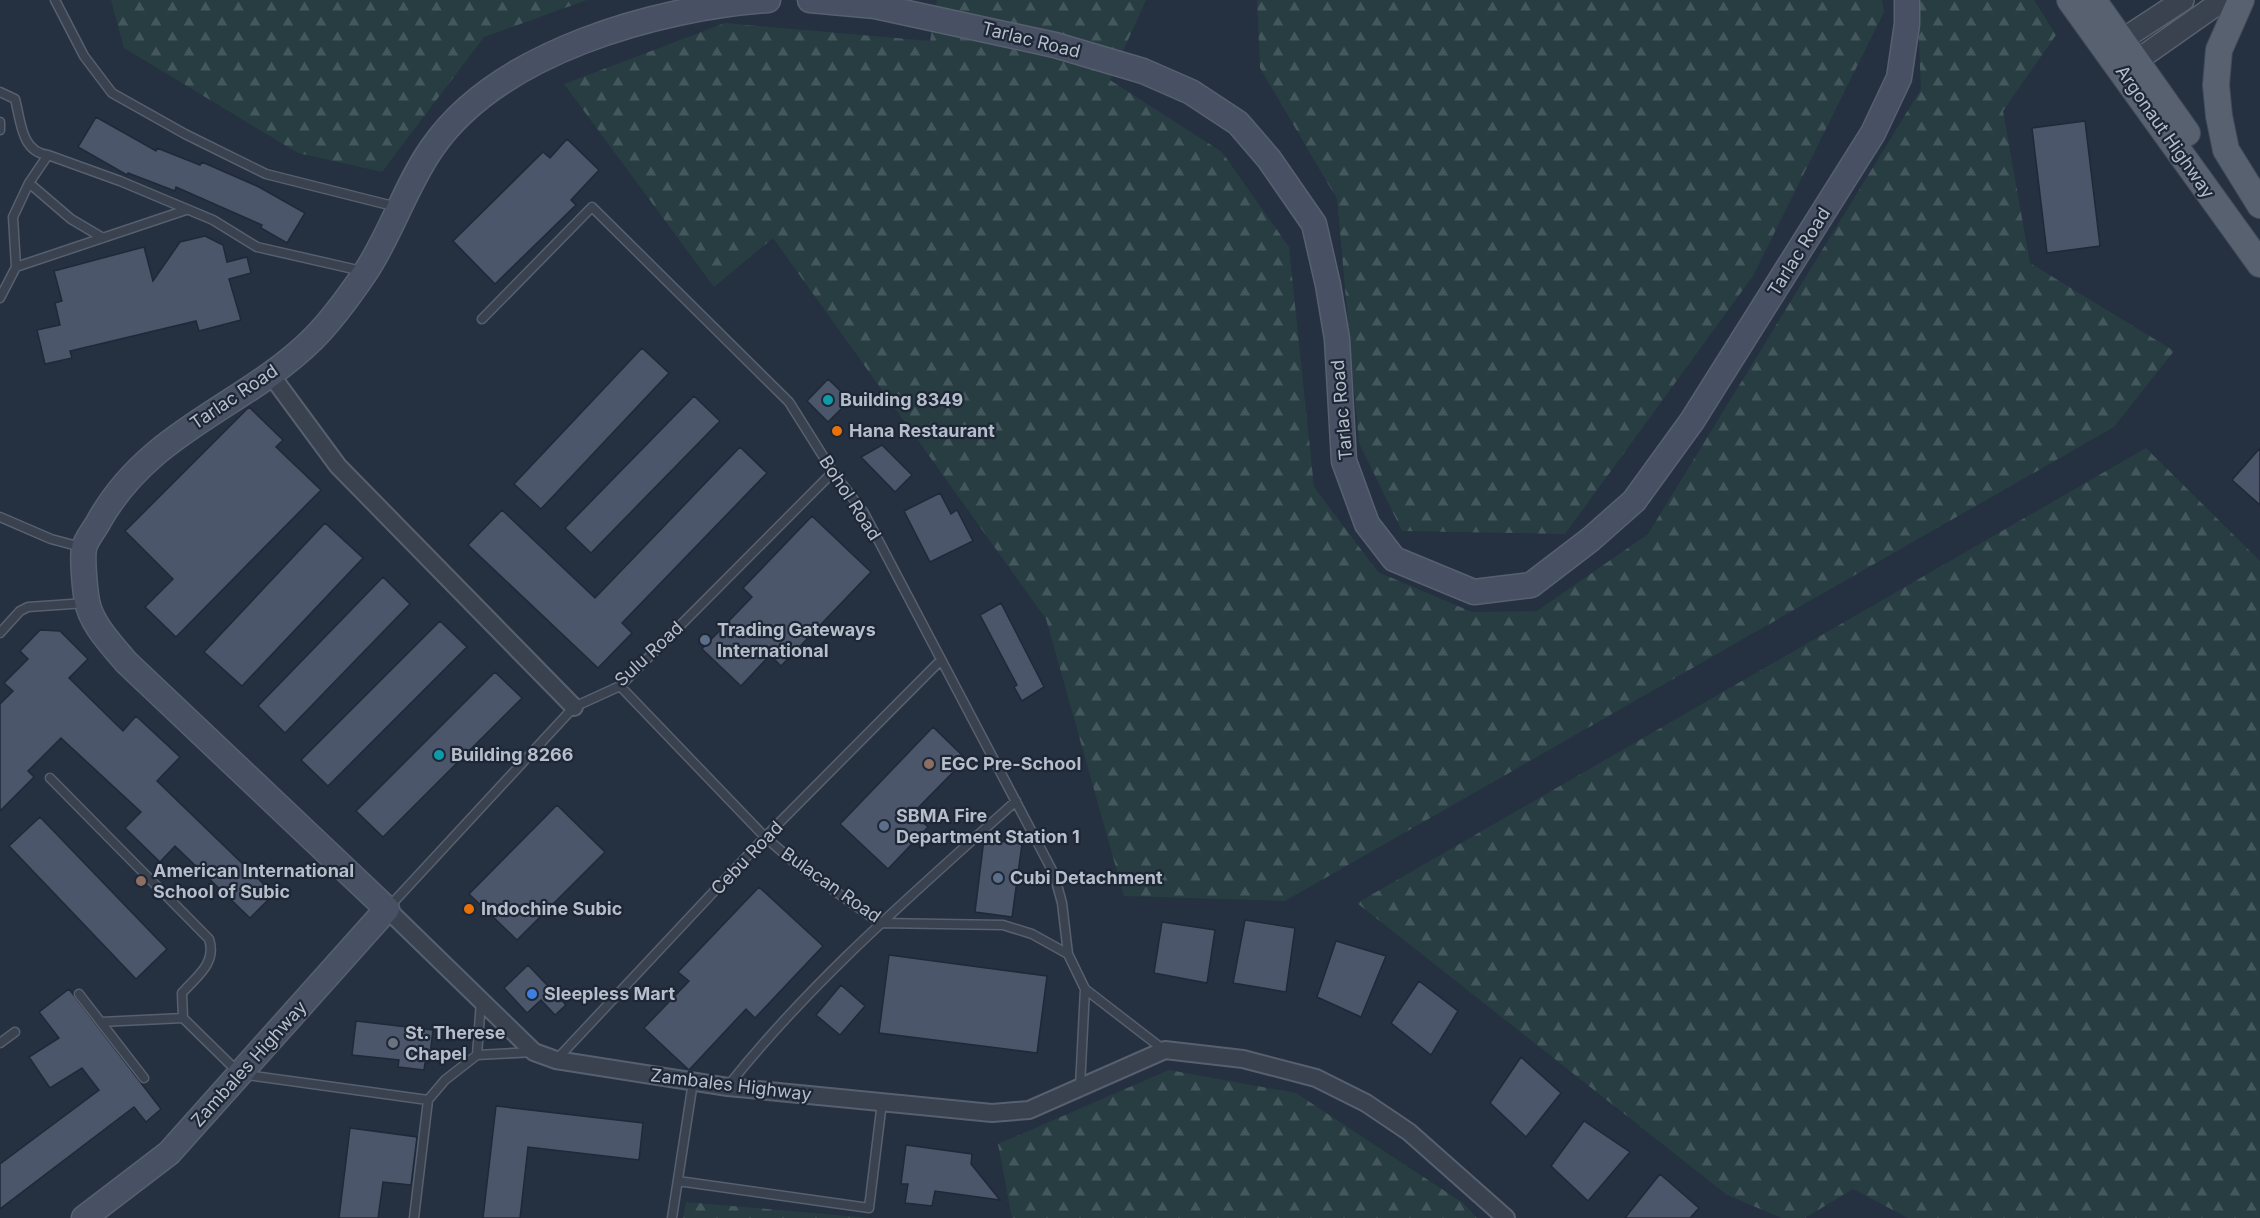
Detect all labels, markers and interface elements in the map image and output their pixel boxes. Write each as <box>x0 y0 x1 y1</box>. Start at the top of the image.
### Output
street label: Tarlac Road <box>980 17 1083 62</box>
street label: Argonaut Highway <box>2112 61 2219 202</box>
street label: Tarlac Road <box>1763 203 1834 300</box>
street label: Tarlac Road <box>1327 359 1356 461</box>
street label: Tarlac Road <box>186 360 281 433</box>
place label: Building 8349 <box>840 389 963 410</box>
marker: Building 8349 <box>821 393 835 407</box>
place label: Hana Restaurant <box>849 420 995 441</box>
marker: Hana Restaurant <box>830 424 844 438</box>
street label: Bohol Road <box>815 451 886 544</box>
street label: Sulu Road <box>610 617 687 691</box>
place label: Trading Gateways International <box>717 619 876 661</box>
marker: Trading Gateways International <box>698 633 712 647</box>
place label: Building 8266 <box>451 744 573 765</box>
marker: Building 8266 <box>432 748 446 762</box>
place label: EGC Pre-School <box>941 753 1081 774</box>
marker: EGC Pre-School <box>922 757 936 771</box>
place label: SBMA Fire Department Station 1 <box>896 805 1080 847</box>
street label: Cebu Road <box>707 817 787 899</box>
marker: SBMA Fire Department Station 1 <box>877 819 891 833</box>
street label: Bulacan Road <box>778 843 885 927</box>
place label: American International School of Subic <box>153 860 354 902</box>
place label: Cubi Detachment <box>1010 867 1163 888</box>
marker: Cubi Detachment <box>991 871 1005 885</box>
marker: American International School of Subic <box>134 874 148 888</box>
place label: Indochine Subic <box>481 898 622 919</box>
marker: Indochine Subic <box>462 902 476 916</box>
place label: Sleepless Mart <box>544 983 675 1004</box>
marker: Sleepless Mart <box>525 987 539 1001</box>
street label: Zambales Highway <box>187 996 311 1131</box>
place label: St. Therese Chapel <box>405 1022 506 1064</box>
marker: St. Therese Chapel <box>386 1036 400 1050</box>
street label: Zambales Highway <box>649 1064 813 1105</box>

